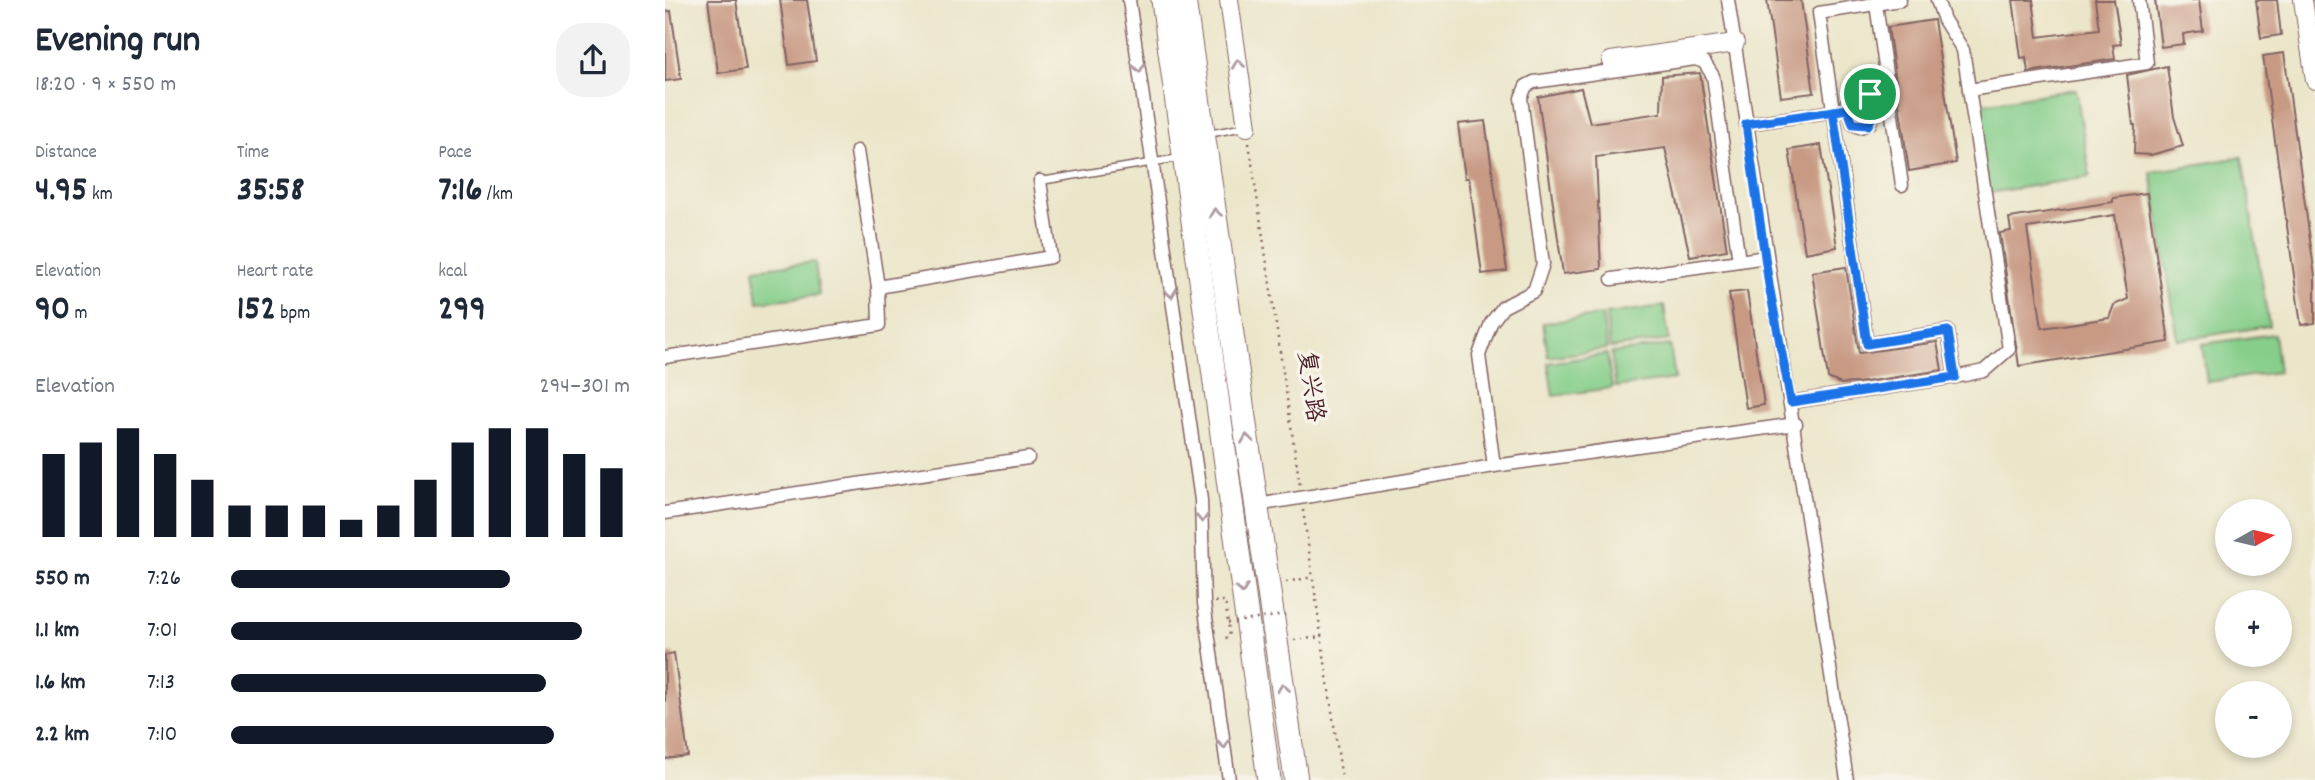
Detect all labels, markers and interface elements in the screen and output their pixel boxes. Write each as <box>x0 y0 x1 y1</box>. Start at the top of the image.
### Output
text: Evening run <box>35 15 200 70</box>
button: share <box>556 23 630 97</box>
one-way arrow <box>1230 58 1245 69</box>
one-way arrow <box>1131 62 1146 73</box>
pin <box>1840 64 1900 124</box>
text: 18:20 · 9 × 550 m <box>35 69 176 102</box>
icon: arrive <box>1851 75 1889 113</box>
text: Distance <box>35 140 97 167</box>
text: Time <box>237 140 269 167</box>
text: Pace <box>438 140 472 167</box>
text: 4.95 <box>35 167 88 217</box>
text: 35:58 <box>237 167 304 217</box>
text: 7:16 <box>438 167 482 217</box>
text: km <box>88 182 113 209</box>
text: /km <box>482 182 513 209</box>
one-way arrow <box>1208 208 1223 219</box>
text: Elevation <box>35 259 101 286</box>
text: Heart rate <box>237 259 313 286</box>
text: kcal <box>438 259 467 286</box>
text: 90 <box>35 286 70 336</box>
text: 152 <box>237 286 276 336</box>
text: 299 <box>438 286 486 336</box>
one-way arrow <box>1164 287 1179 299</box>
text: m <box>70 301 88 328</box>
text: bpm <box>276 301 310 328</box>
street label: 复兴路 <box>1287 348 1331 424</box>
text: Elevation <box>35 371 115 404</box>
text: 294–301 m <box>540 371 630 404</box>
one-way arrow <box>1240 433 1255 445</box>
north arrow <box>2215 499 2293 576</box>
map controls <box>2215 499 2292 758</box>
one-way arrow <box>1194 513 1209 524</box>
text: 550 m <box>35 563 90 596</box>
text: 7:26 <box>147 563 181 596</box>
one-way arrow <box>1234 583 1249 595</box>
button: + <box>2215 590 2292 667</box>
text: 1.1 km <box>35 615 79 648</box>
text: 7:01 <box>147 615 177 648</box>
text: 1.6 km <box>35 667 86 700</box>
text: 7:13 <box>147 667 175 700</box>
button: − <box>2215 681 2292 758</box>
one-way arrow <box>1275 682 1290 694</box>
text: 2.2 km <box>35 719 89 752</box>
text: 7:10 <box>147 719 177 752</box>
one-way arrow <box>1217 738 1232 750</box>

